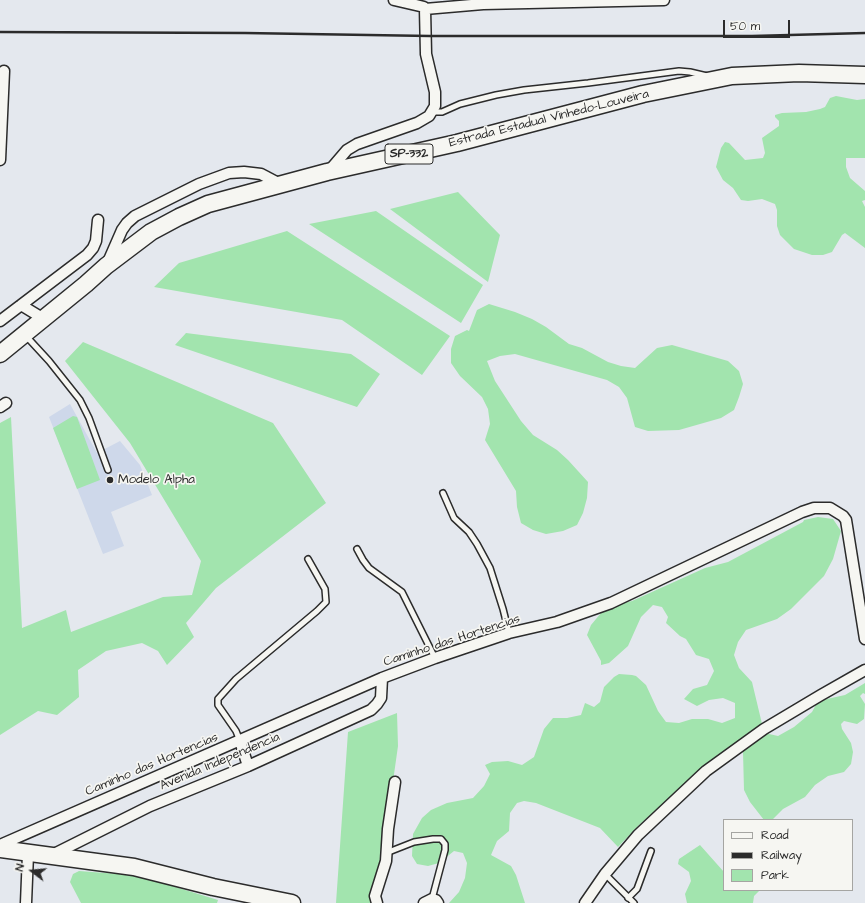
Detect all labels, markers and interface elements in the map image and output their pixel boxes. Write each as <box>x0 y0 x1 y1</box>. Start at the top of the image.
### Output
scale bar <box>725 12 792 38</box>
text: 50 m <box>730 18 760 35</box>
street label: Estrada Estadual Vinhedo-Louveira <box>447 87 651 151</box>
road number: SP-332 <box>385 144 433 164</box>
place label: Modelo Alpha <box>118 472 195 488</box>
marker: Modelo Alpha <box>105 475 115 485</box>
street label: Caminho das Hortencias <box>382 612 522 670</box>
street label: Caminho das Hortencias <box>83 730 221 800</box>
street label: Avenida Independencia <box>158 730 282 794</box>
legend <box>723 819 853 891</box>
text: Road <box>761 827 789 844</box>
text: Railway <box>761 847 802 864</box>
north arrow <box>12 851 52 891</box>
text: N <box>12 862 28 873</box>
text: Park <box>761 867 789 884</box>

